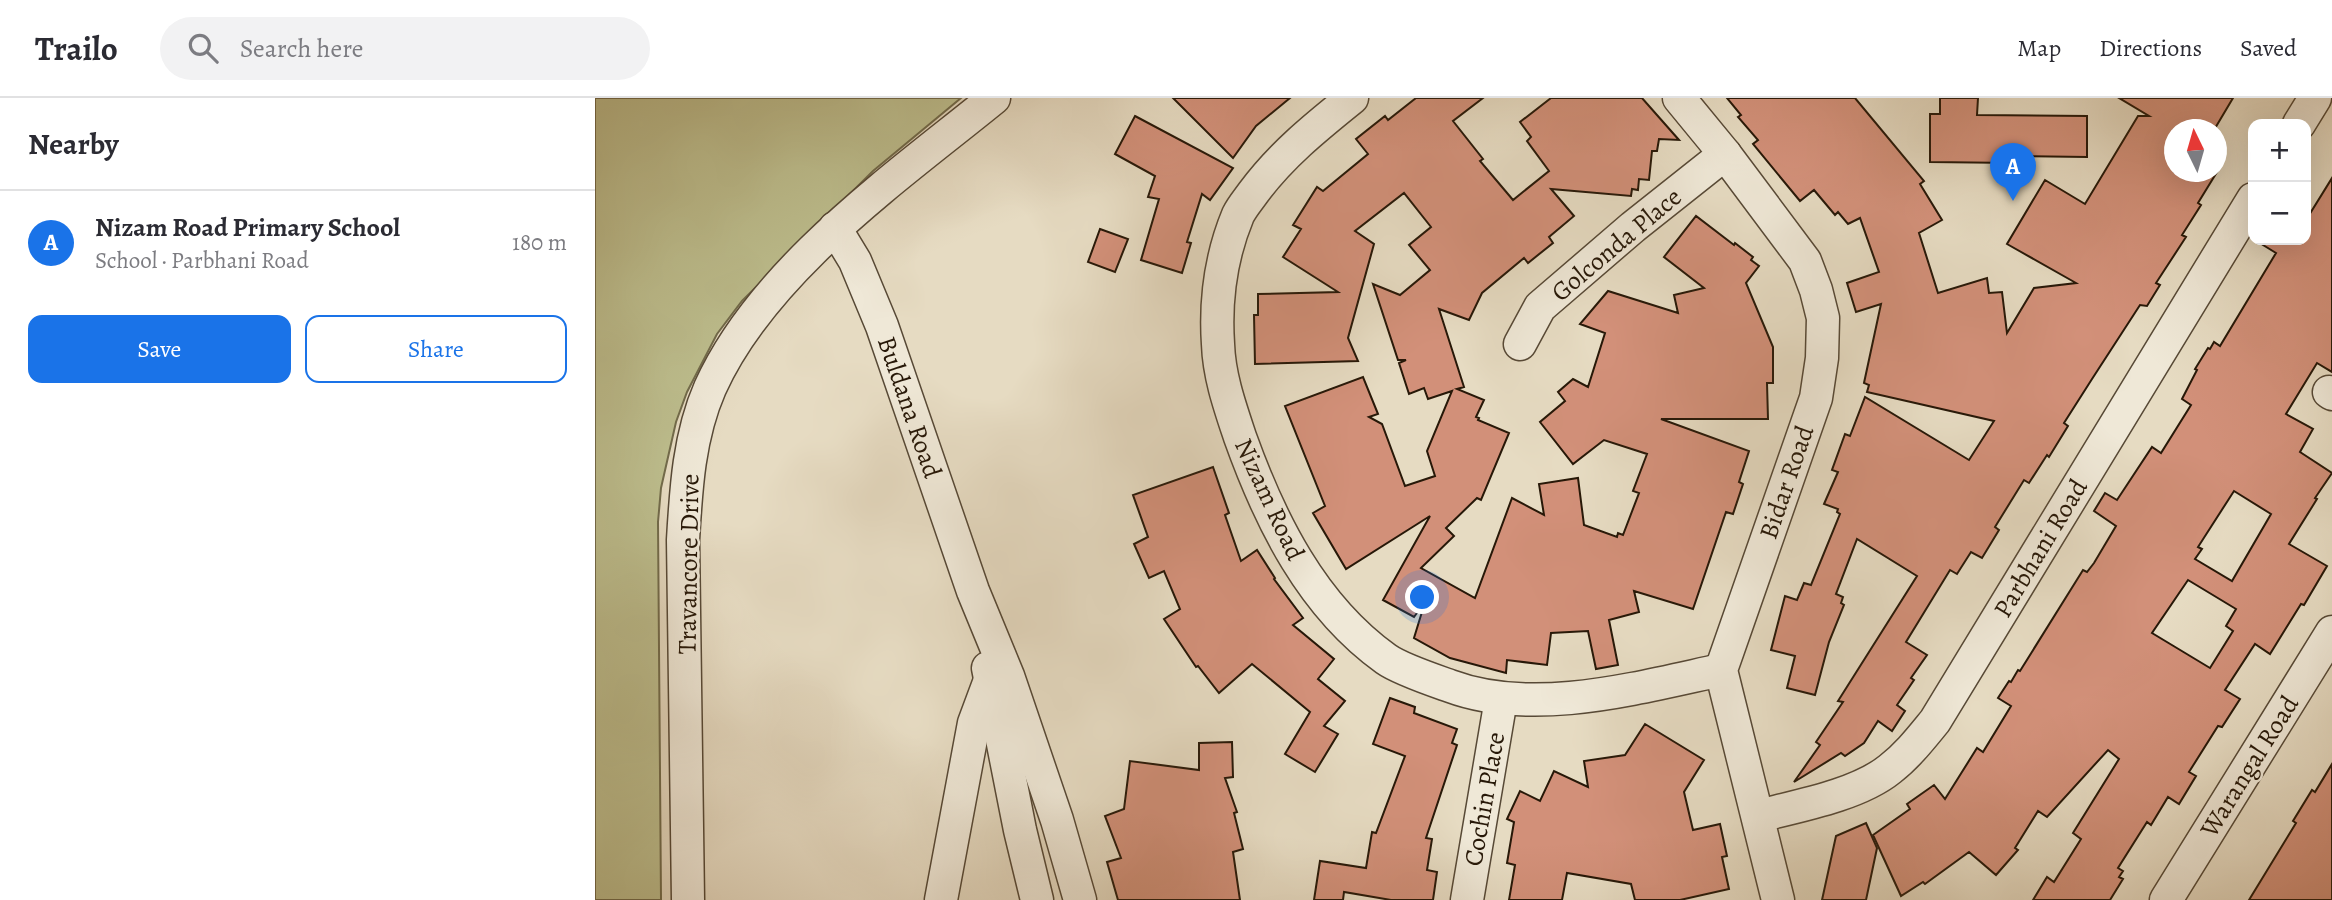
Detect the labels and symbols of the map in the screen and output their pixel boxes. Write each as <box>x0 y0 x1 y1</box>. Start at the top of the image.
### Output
north arrow <box>2164 119 2227 182</box>
pin: A <box>1990 143 2036 201</box>
street label: Golconda Place <box>1544 179 1689 309</box>
street label: Buldana Road <box>869 332 950 483</box>
street label: Bidar Road <box>1751 421 1822 544</box>
street label: Nizam Road <box>1226 433 1313 566</box>
street label: Parbhani Road <box>1985 472 2096 624</box>
street label: Travancore Drive <box>669 473 708 655</box>
your location <box>1405 580 1439 614</box>
street label: Warangal Road <box>2191 689 2307 845</box>
street label: Cochin Place <box>1456 729 1513 869</box>

